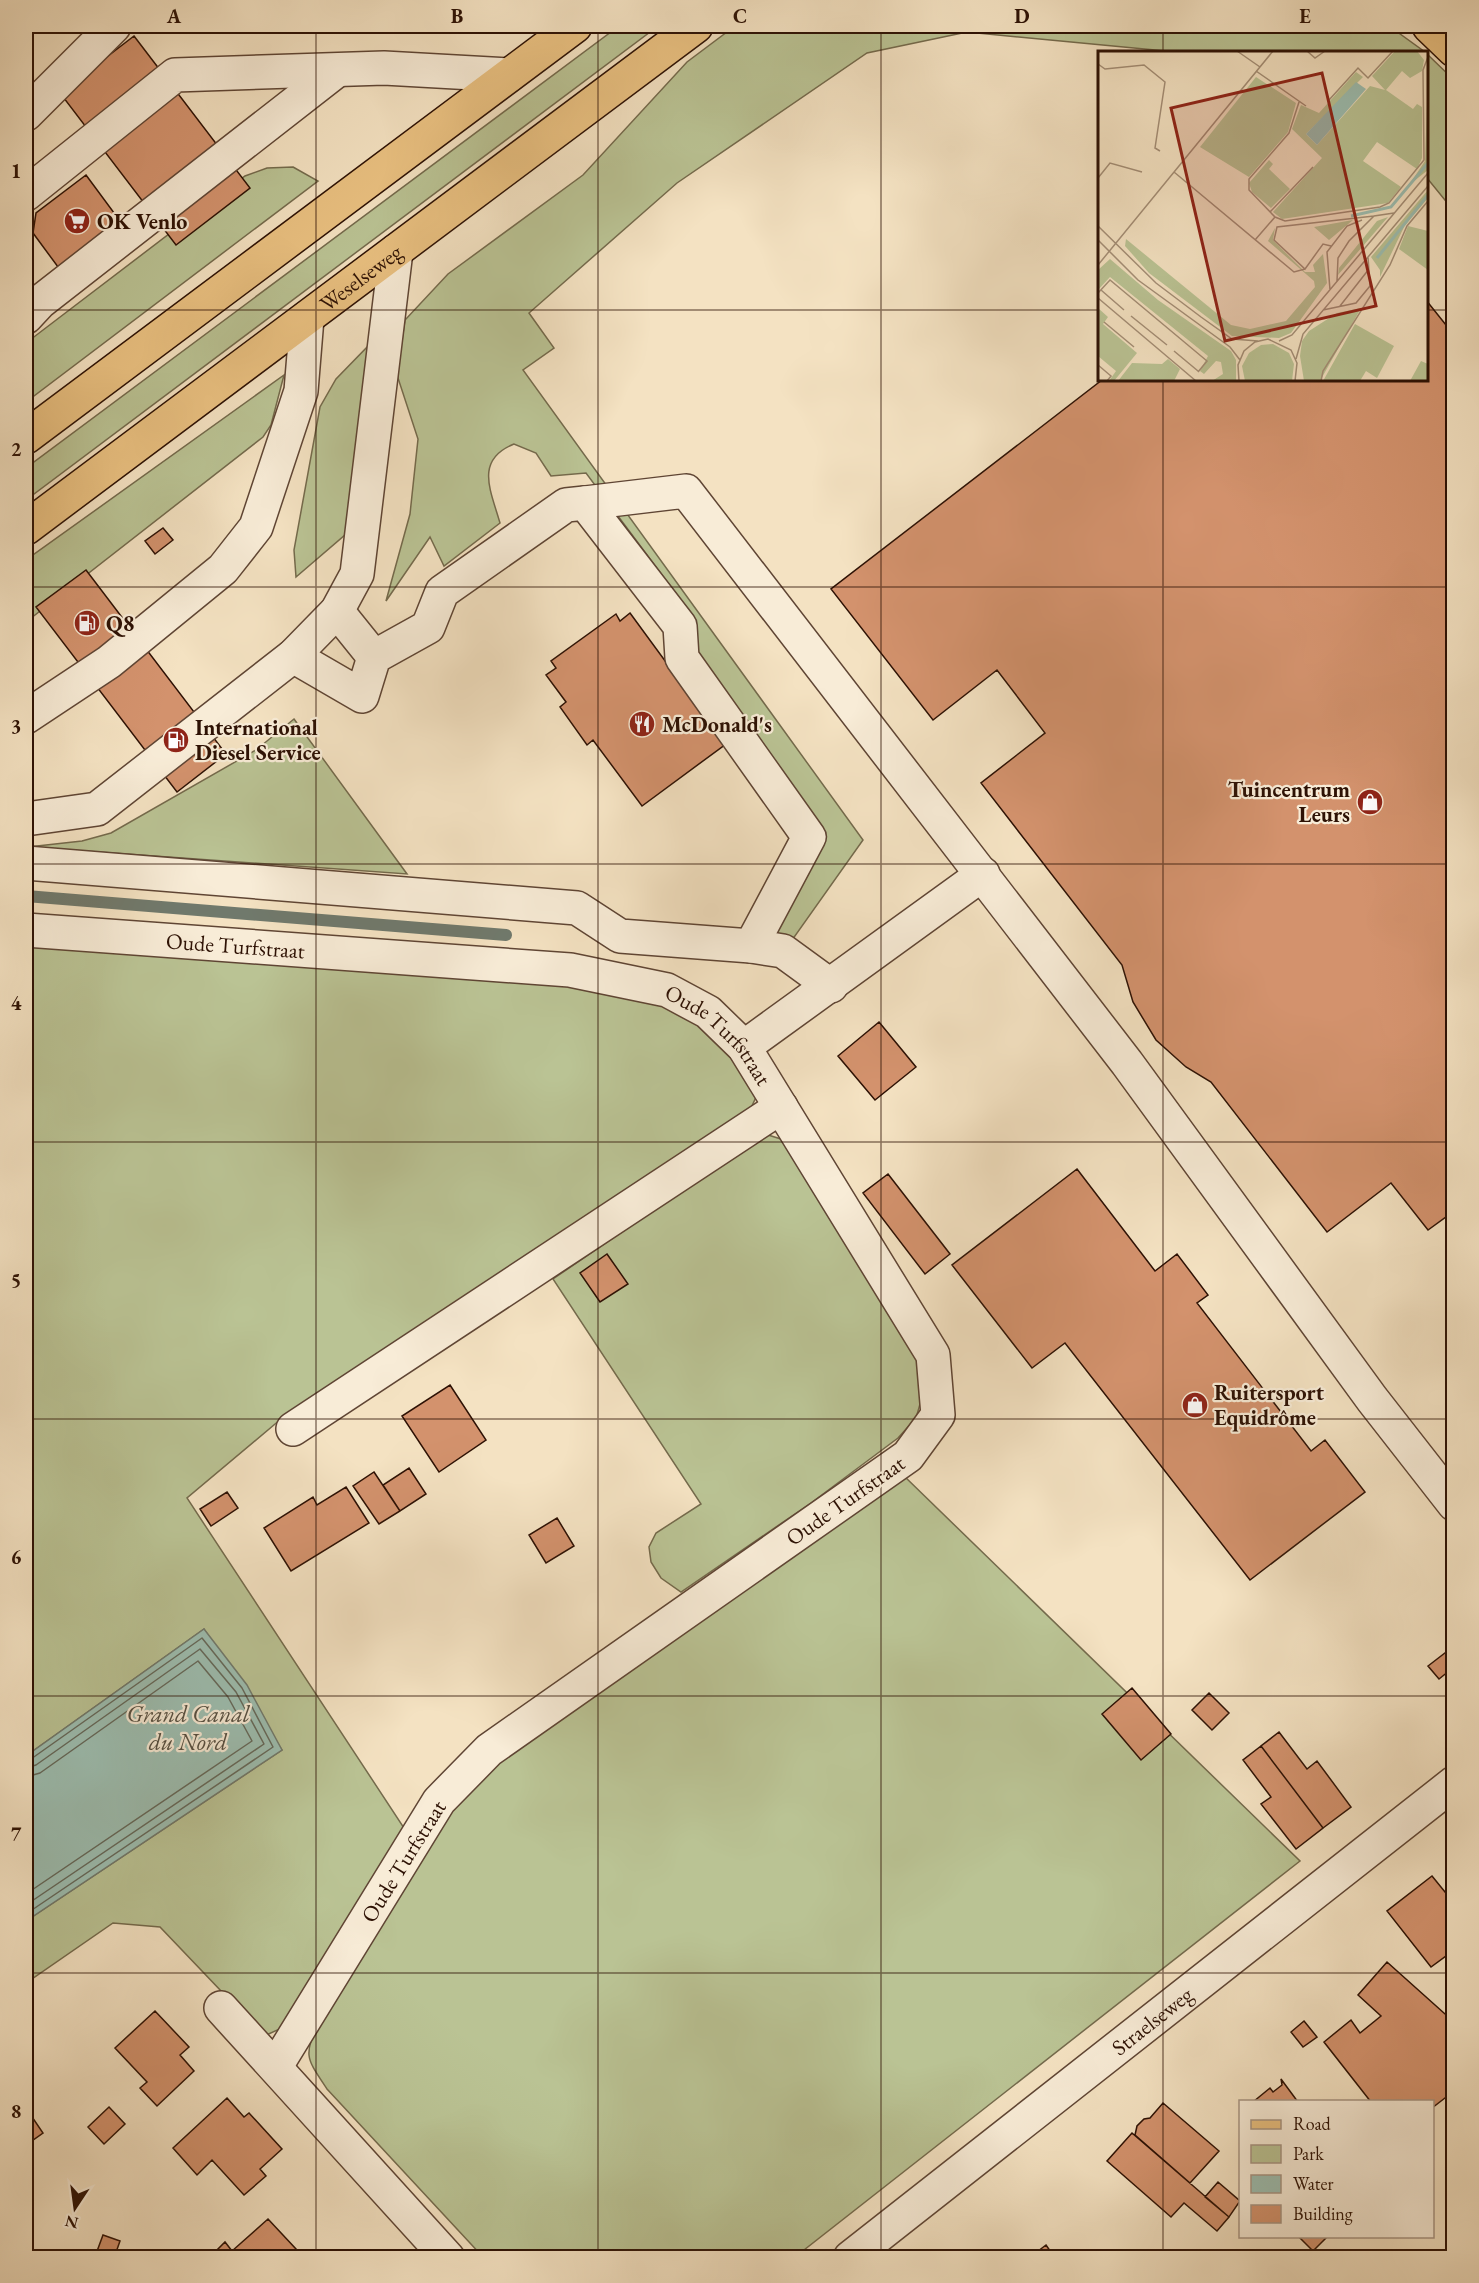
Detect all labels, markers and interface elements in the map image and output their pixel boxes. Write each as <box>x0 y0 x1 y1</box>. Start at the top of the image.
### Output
text: A <box>166 3 182 29</box>
text: B <box>451 3 463 29</box>
text: C <box>733 3 747 29</box>
text: D <box>1014 3 1030 29</box>
text: E <box>1299 3 1311 29</box>
inset map <box>1098 51 1428 381</box>
text: 1 <box>11 158 21 184</box>
supermarket icon: OK Venlo <box>62 206 92 236</box>
place label: OK Venlo <box>97 207 187 236</box>
street label: Weselseweg <box>314 237 408 318</box>
text: 2 <box>11 436 22 462</box>
fuel station icon: Q8 <box>72 608 102 638</box>
place label: Q8 <box>106 609 134 638</box>
restaurant icon: McDonald's <box>627 709 657 739</box>
place label: McDonald's <box>662 710 772 739</box>
text: 3 <box>11 713 21 739</box>
place label: International Diesel Service <box>195 713 321 767</box>
fuel station icon: International Diesel Service <box>161 725 191 755</box>
place label: Tuincentrum Leurs <box>1228 775 1350 829</box>
shop icon: Tuincentrum Leurs <box>1355 787 1385 817</box>
street label: Oude Turfstraat <box>165 926 306 965</box>
street label: Oude Turfstraat <box>660 978 778 1091</box>
text: 4 <box>11 990 22 1016</box>
text: 5 <box>11 1267 21 1293</box>
place label: Ruitersport Equidrôme <box>1214 1378 1325 1432</box>
shop icon: Ruitersport Equidrôme <box>1180 1390 1210 1420</box>
street label: Oude Turfstraat <box>780 1449 911 1552</box>
text: 6 <box>11 1544 22 1570</box>
water label: Grand Canal du Nord <box>126 1698 251 1757</box>
street label: Oude Turfstraat <box>354 1795 453 1928</box>
text: 7 <box>11 1821 22 1847</box>
street label: Straelseweg <box>1106 1980 1199 2062</box>
text: 8 <box>11 2098 21 2124</box>
legend <box>1239 2100 1434 2238</box>
text: Road <box>1293 2112 1332 2135</box>
text: Park <box>1293 2142 1324 2165</box>
text: Water <box>1293 2172 1334 2195</box>
north arrow <box>45 2178 105 2238</box>
text: Building <box>1293 2202 1353 2225</box>
text: N <box>63 2210 80 2234</box>

